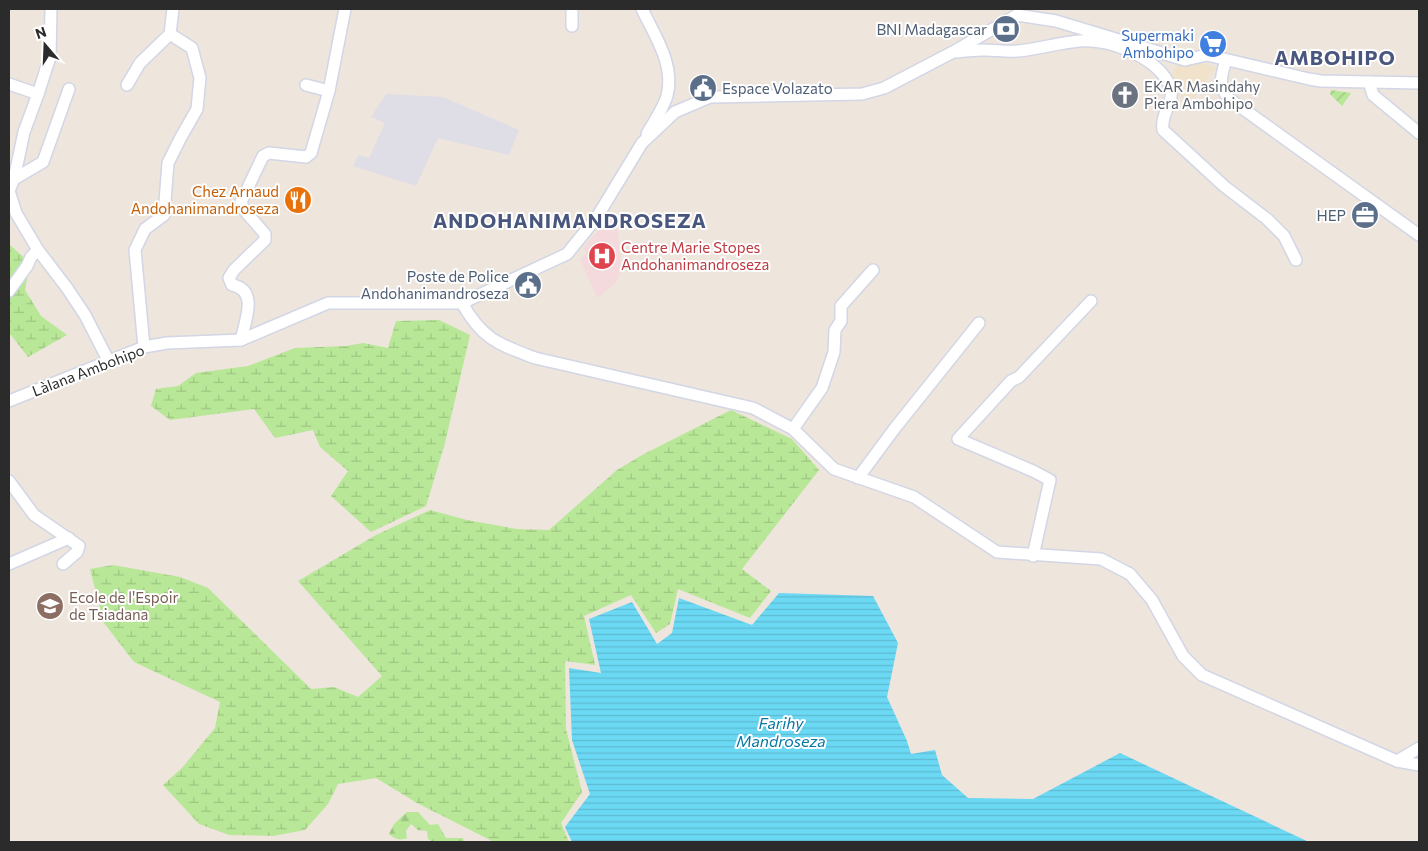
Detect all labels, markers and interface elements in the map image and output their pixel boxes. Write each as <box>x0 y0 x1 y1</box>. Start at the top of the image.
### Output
bank icon: BNI Madagascar <box>991 14 1021 44</box>
north arrow <box>20 20 70 70</box>
place label: BNI Madagascar <box>876 20 987 38</box>
text: N <box>33 22 48 42</box>
place label: Supermaki Ambohipo <box>1121 26 1194 61</box>
supermarket icon: Supermaki Ambohipo <box>1198 29 1228 59</box>
district label: AMBOHIPO <box>1274 45 1396 69</box>
public building icon: Espace Volazato <box>688 73 718 103</box>
place label: EKAR Masindahy Piera Ambohipo <box>1144 77 1261 112</box>
place label: Espace Volazato <box>722 79 833 97</box>
church icon: EKAR Masindahy Piera Ambohipo <box>1110 80 1140 110</box>
place label: Chez Arnaud Andohanimandroseza <box>131 182 279 217</box>
restaurant icon: Chez Arnaud Andohanimandroseza <box>283 185 313 215</box>
office icon: HEP <box>1350 200 1380 230</box>
place label: HEP <box>1316 206 1346 224</box>
district label: ANDOHANIMANDROSEZA <box>433 208 707 232</box>
place label: Centre Marie Stopes Andohanimandroseza <box>621 238 769 273</box>
hospital icon: Centre Marie Stopes Andohanimandroseza <box>587 241 617 271</box>
place label: Poste de Police Andohanimandroseza <box>361 267 509 302</box>
public building icon: Poste de Police Andohanimandroseza <box>513 270 543 300</box>
street label: Làlana Ambohipo <box>29 340 147 400</box>
place label: Ecole de l'Espoir de Tsiadana <box>69 588 179 623</box>
school or university icon: Ecole de l'Espoir de Tsiadana <box>35 591 65 621</box>
water label: Farihy Mandroseza <box>736 713 826 750</box>

